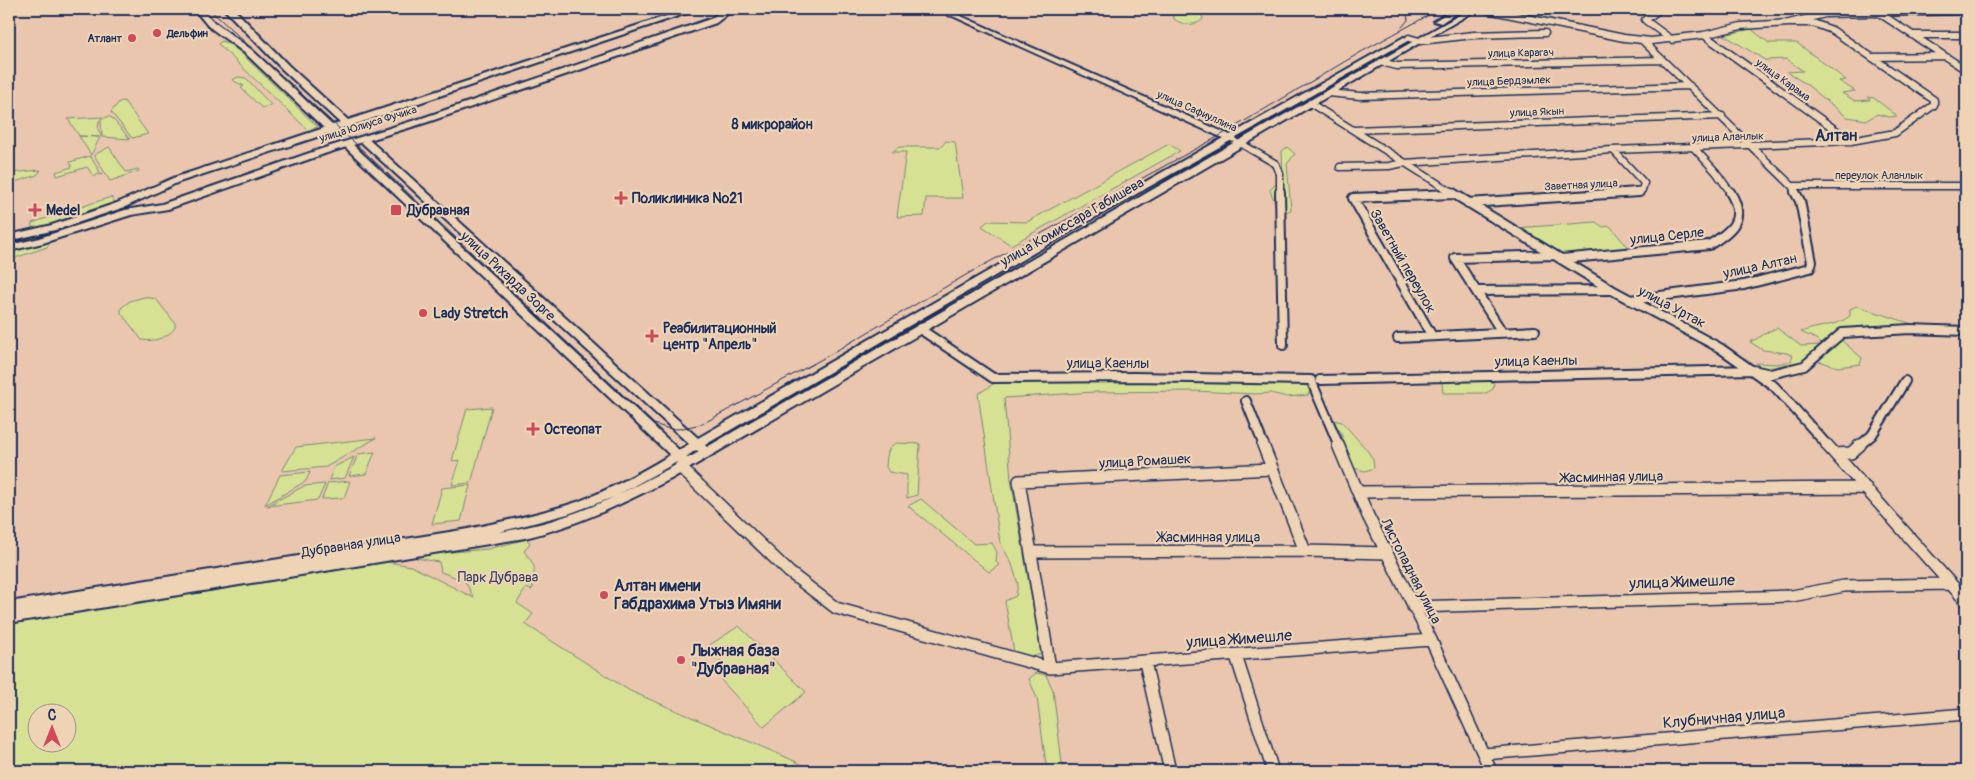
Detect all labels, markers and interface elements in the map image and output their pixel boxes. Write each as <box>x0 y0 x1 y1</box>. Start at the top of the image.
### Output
marker: Дельфин <box>151 27 163 39</box>
place label: Дельфин <box>166 27 209 40</box>
place label: Атлант <box>87 32 122 45</box>
marker: Атлант <box>126 32 138 44</box>
street label: улица Карагач <box>1487 46 1554 60</box>
street label: улица Карама <box>1753 55 1813 104</box>
street label: улица Бердэмлек <box>1466 73 1551 89</box>
street label: улица Сафиуллина <box>1154 87 1239 134</box>
street label: улица Юлиуса Фучика <box>317 103 418 145</box>
street label: улица Якын <box>1509 105 1564 119</box>
district label: 8 микрорайон <box>731 116 813 133</box>
district label: Алтан <box>1815 126 1857 146</box>
street label: улица Аланлык <box>1691 129 1764 145</box>
street label: переулок Аланлык <box>1835 169 1923 182</box>
street label: улица Комиссара Габишева <box>996 174 1147 271</box>
street label: Заветная улица <box>1544 177 1618 193</box>
place label: Поликлиника №21 <box>632 190 743 207</box>
marker: Поликлиника №21 <box>614 191 628 205</box>
place label: Medel <box>46 202 80 219</box>
place label: Дубравная <box>406 202 470 219</box>
marker: Medel <box>28 203 42 217</box>
marker: Дубравная <box>389 203 403 217</box>
street label: Заветный переулок <box>1366 206 1440 316</box>
street label: улица Серле <box>1628 224 1705 248</box>
street label: улица Рихарда Зорге <box>456 227 559 324</box>
street label: улица Алтан <box>1721 250 1798 282</box>
street label: улица Уртак <box>1635 282 1709 332</box>
place label: Lady Stretch <box>433 305 508 322</box>
marker: Lady Stretch <box>417 307 429 319</box>
place label: Реабилитационный центр "Апрель" <box>663 320 777 353</box>
marker: Реабилитационный центр "Апрель" <box>645 329 659 343</box>
street label: улица Каенлы <box>1493 352 1578 370</box>
street label: улица Каенлы <box>1066 355 1149 372</box>
place label: Остеопат <box>544 421 603 438</box>
marker: Остеопат <box>526 422 540 436</box>
street label: улица Ромашек <box>1098 450 1191 472</box>
street label: Жасминная улица <box>1559 468 1663 486</box>
street label: Листопадная улица <box>1377 515 1445 627</box>
street label: Дубравная улица <box>299 529 402 561</box>
street label: Жасминная улица <box>1156 529 1260 546</box>
park label: Парк Дубрава <box>458 569 538 586</box>
street label: улица Жимешле <box>1628 570 1735 594</box>
place label: Алтан имени Габдрахима Утыз Имяни <box>614 576 782 614</box>
marker: Алтан имени Габдрахима Утыз Имяни <box>598 589 610 601</box>
street label: улица Жимешле <box>1184 625 1293 653</box>
place label: Лыжная база "Дубравная" <box>690 641 780 679</box>
marker: Лыжная база "Дубравная" <box>675 654 687 666</box>
north arrow <box>28 702 78 752</box>
street label: Клубничная улица <box>1662 703 1786 733</box>
text: С <box>48 707 57 724</box>

